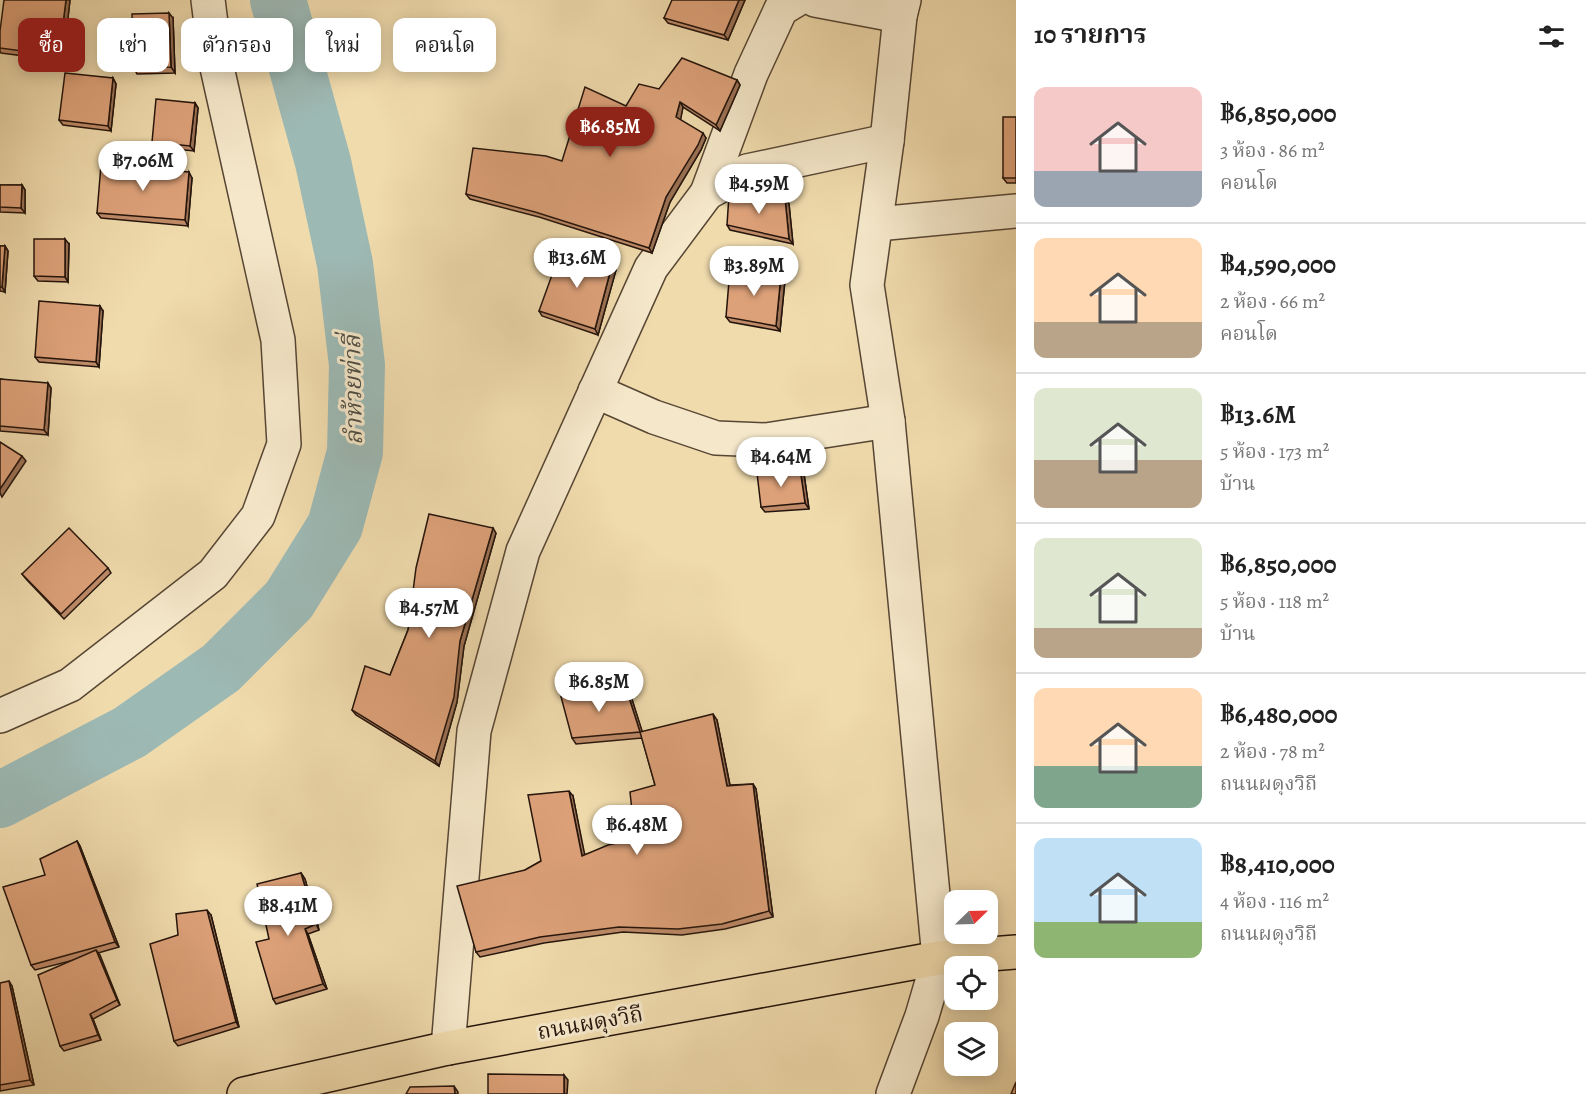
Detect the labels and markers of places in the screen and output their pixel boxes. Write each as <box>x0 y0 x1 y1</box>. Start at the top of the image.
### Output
pin: ฿6.85M <box>561 107 659 158</box>
pin: ฿7.06M <box>94 141 192 192</box>
pin: ฿4.59M <box>710 164 808 215</box>
pin: ฿13.6M <box>528 238 626 289</box>
pin: ฿3.89M <box>705 246 803 297</box>
pin: ฿4.64M <box>732 437 830 488</box>
pin: ฿4.57M <box>380 588 478 639</box>
pin: ฿6.85M <box>550 662 648 713</box>
pin: ฿6.48M <box>588 805 686 856</box>
pin: ฿8.41M <box>239 886 337 937</box>

